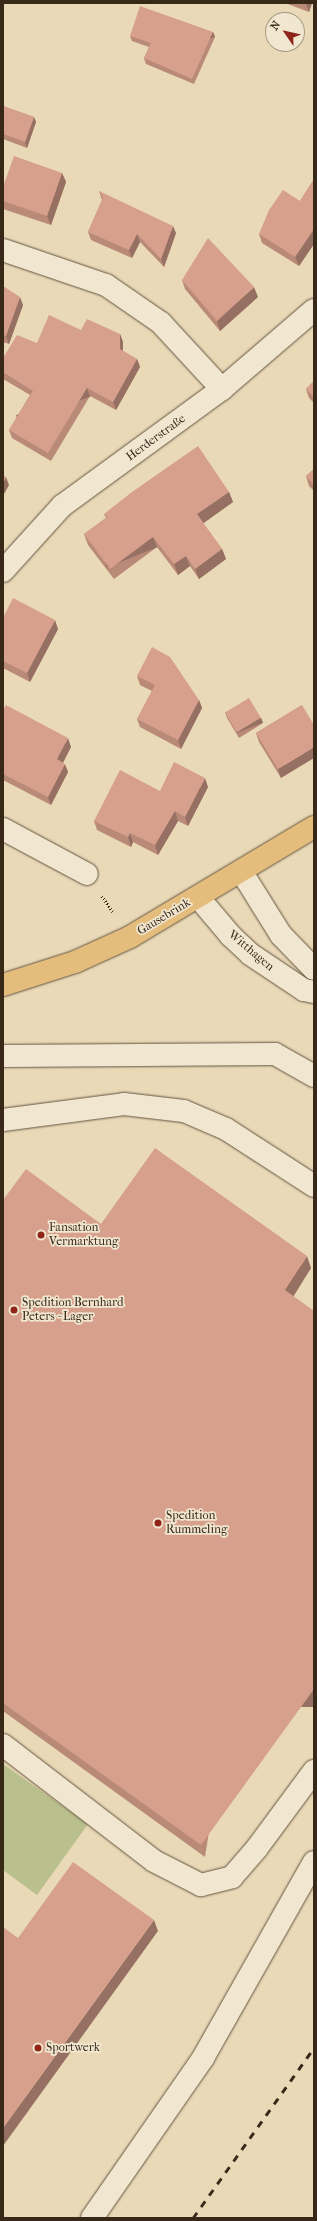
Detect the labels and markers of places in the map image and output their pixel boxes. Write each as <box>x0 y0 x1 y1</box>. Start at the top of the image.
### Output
place label: Fansation Vermarktung <box>49 1221 118 1249</box>
marker: Fansation Vermarktung <box>36 1230 46 1240</box>
place label: Spedition Bernhard Peters - Lager <box>22 1296 124 1324</box>
marker: Spedition Bernhard Peters - Lager <box>9 1305 19 1315</box>
place label: Spedition Rummeling <box>166 1509 227 1537</box>
marker: Spedition Rummeling <box>153 1518 163 1528</box>
place label: Sportwerk <box>46 2041 100 2055</box>
marker: Sportwerk <box>33 2043 43 2053</box>

